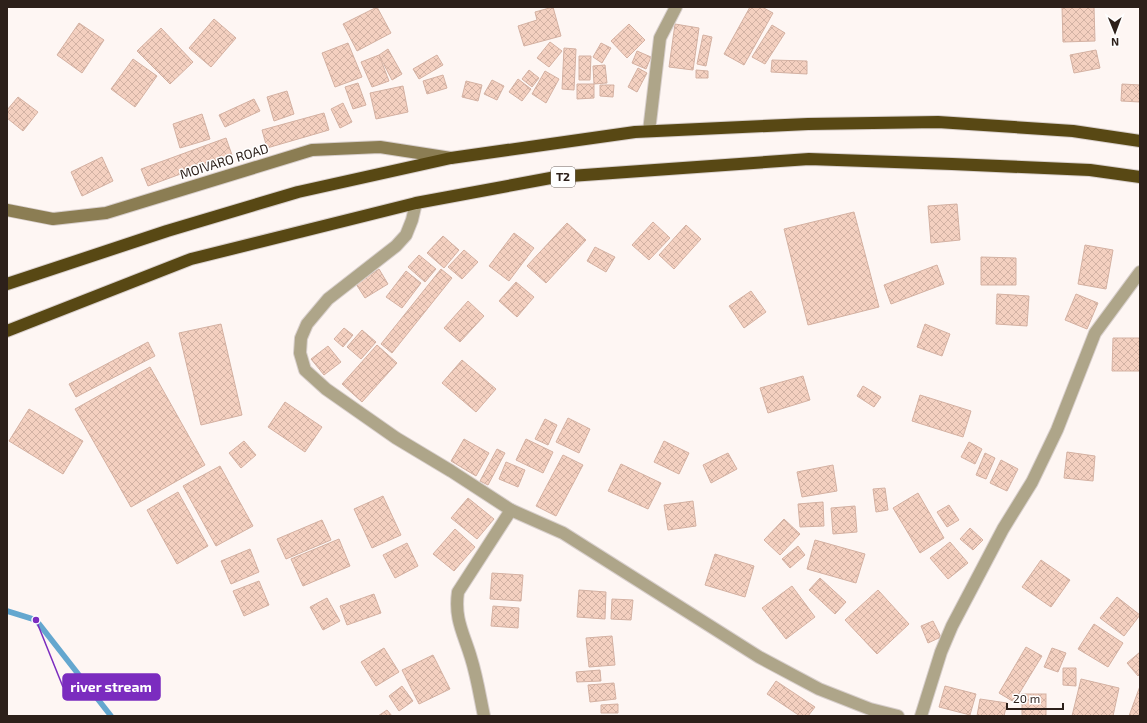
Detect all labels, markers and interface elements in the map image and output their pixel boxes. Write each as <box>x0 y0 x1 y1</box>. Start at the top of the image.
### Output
north arrow <box>1095 12 1135 52</box>
text: N <box>1111 36 1119 49</box>
street label: MOIVARO ROAD <box>178 140 270 182</box>
road number: T2 <box>551 167 575 187</box>
callout: river stream <box>63 674 160 700</box>
text: river stream <box>70 678 152 695</box>
scale bar <box>1007 685 1063 711</box>
text: 20 m <box>1013 691 1040 705</box>

